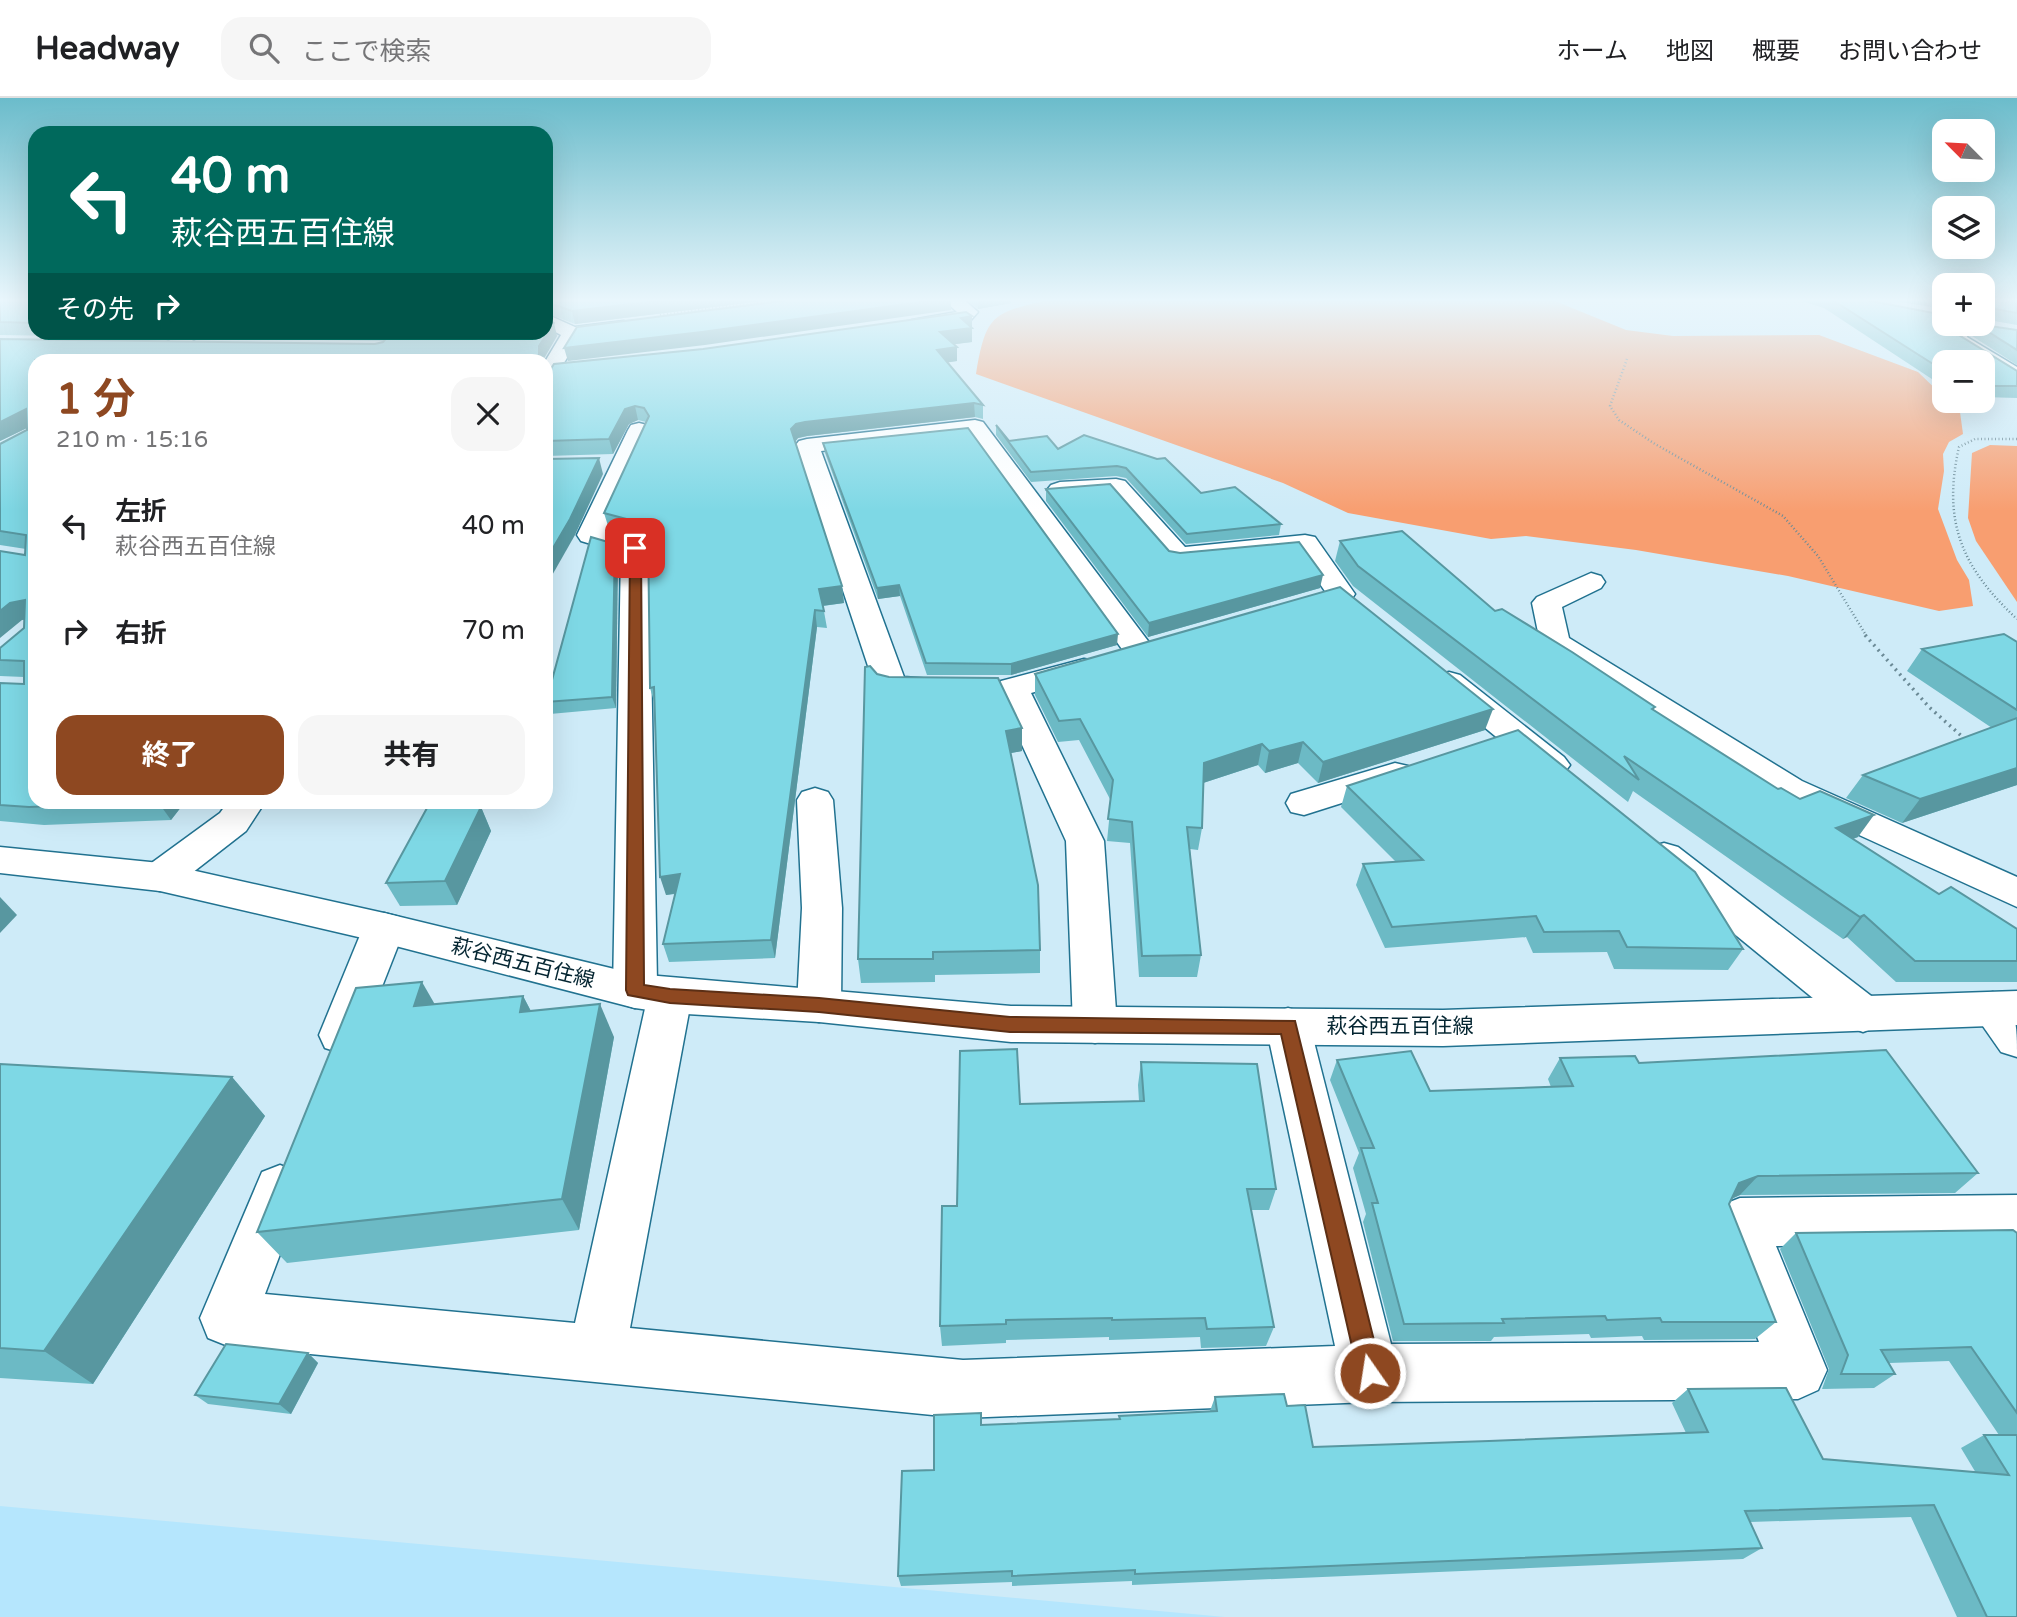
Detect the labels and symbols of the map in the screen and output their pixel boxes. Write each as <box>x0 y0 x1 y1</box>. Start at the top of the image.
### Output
north arrow <box>1932 119 1995 182</box>
pin <box>605 518 665 578</box>
street label: 萩谷西五百住線 <box>449 934 597 993</box>
street label: 萩谷西五百住線 <box>1327 1014 1474 1039</box>
position arrow <box>1333 1336 1407 1410</box>

